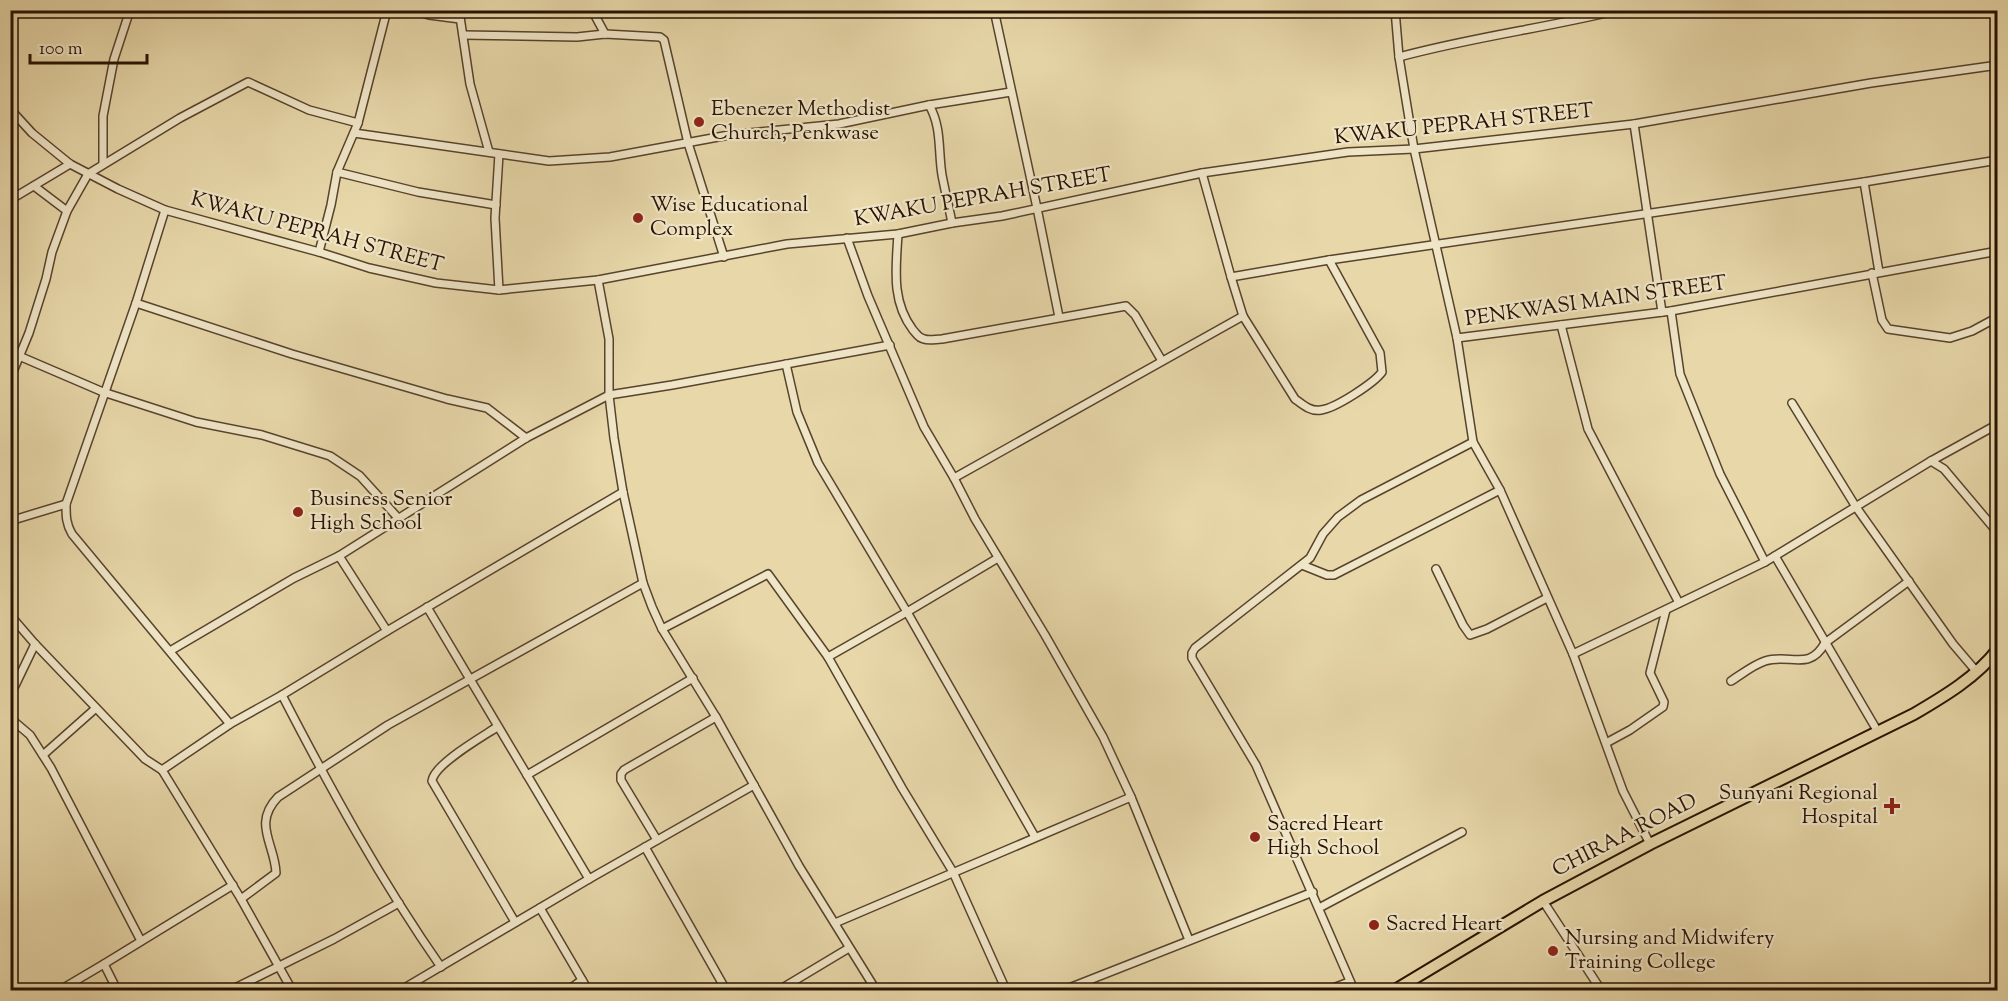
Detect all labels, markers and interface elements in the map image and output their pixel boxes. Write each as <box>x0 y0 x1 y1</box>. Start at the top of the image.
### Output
scale bar <box>30 27 147 65</box>
text: 100 m <box>39 37 83 63</box>
place label: Ebenezer Methodist Church, Penkwase <box>711 95 890 149</box>
street label: KWAKU PEPRAH STREET <box>1333 96 1595 154</box>
marker: Ebenezer Methodist Church, Penkwase <box>692 115 706 129</box>
street label: KWAKU PEPRAH STREET <box>852 161 1114 235</box>
street label: KWAKU PEPRAH STREET <box>187 185 447 281</box>
place label: Wise Educational Complex <box>650 191 809 245</box>
marker: Wise Educational Complex <box>631 211 645 225</box>
street label: PENKWASI MAIN STREET <box>1463 269 1729 335</box>
place label: Business Senior High School <box>310 485 453 539</box>
marker: Business Senior High School <box>291 505 305 519</box>
place label: Sunyani Regional Hospital <box>1719 779 1878 833</box>
street label: CHIRAA ROAD <box>1547 787 1703 885</box>
marker: Sunyani Regional Hospital <box>1883 797 1901 815</box>
place label: Sacred Heart High School <box>1267 810 1383 864</box>
marker: Sacred Heart High School <box>1248 830 1262 844</box>
place label: Sacred Heart <box>1386 910 1502 940</box>
marker: Sacred Heart <box>1367 918 1381 932</box>
place label: Nursing and Midwifery Training College <box>1565 924 1775 978</box>
marker: Nursing and Midwifery Training College <box>1546 944 1560 958</box>

